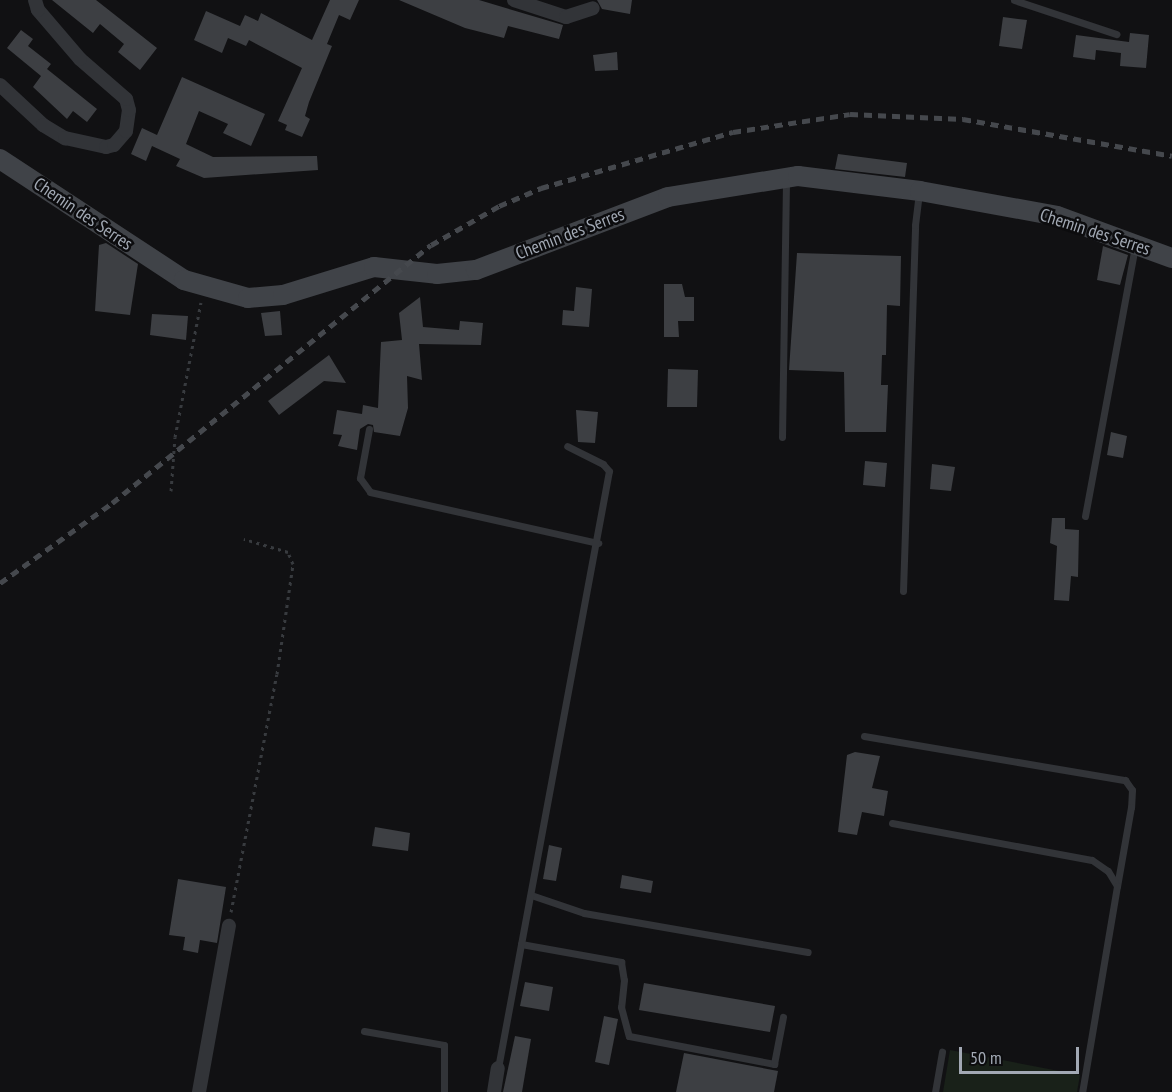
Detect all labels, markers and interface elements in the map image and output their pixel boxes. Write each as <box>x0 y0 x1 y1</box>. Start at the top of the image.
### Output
street label: Chemin des Serres <box>29 173 137 255</box>
street label: Chemin des Serres <box>513 203 627 265</box>
street label: Chemin des Serres <box>1037 204 1153 260</box>
scale bar <box>962 1035 1082 1073</box>
text: 50 m <box>970 1046 1002 1069</box>

